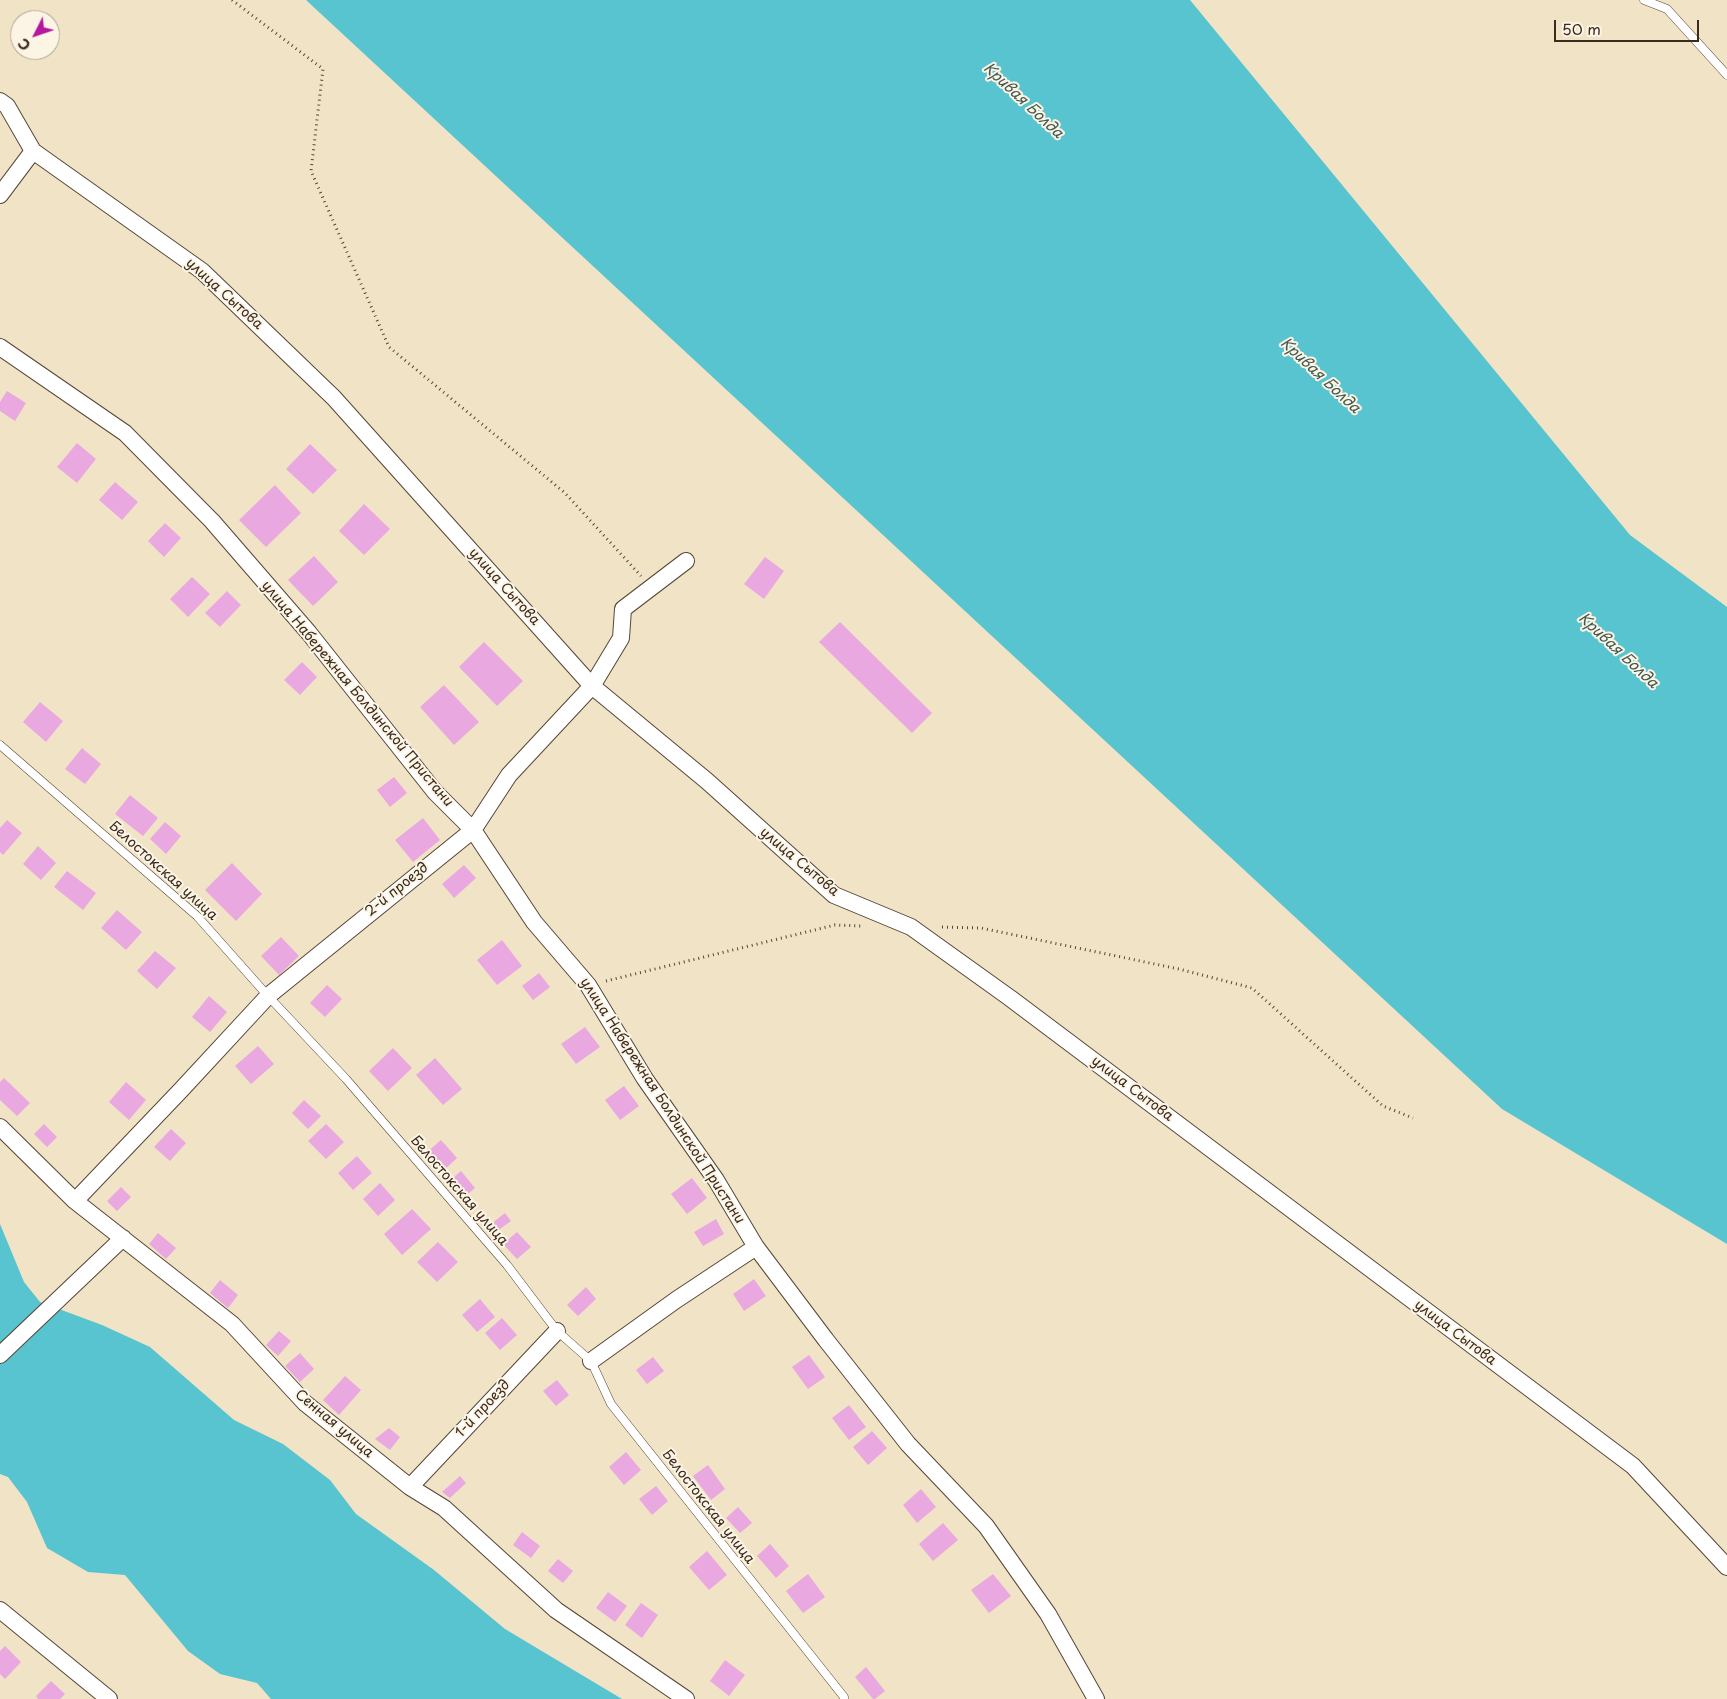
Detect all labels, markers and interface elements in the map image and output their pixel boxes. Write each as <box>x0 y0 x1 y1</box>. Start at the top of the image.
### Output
north arrow <box>10 10 60 60</box>
scale bar <box>1557 10 1702 42</box>
text: 50 m <box>1562 17 1601 40</box>
text: С <box>13 34 35 55</box>
water label: Кривая Болда <box>979 60 1067 142</box>
street label: улица Сытова <box>182 255 266 333</box>
water label: Кривая Болда <box>1276 335 1364 417</box>
street label: улица Сытова <box>465 545 543 629</box>
street label: улица Набережная Болдинской Пристани <box>257 578 457 810</box>
water label: Кривая Болда <box>1574 610 1662 692</box>
street label: Белостокская улица <box>105 818 221 924</box>
street label: улица Сытова <box>756 824 842 900</box>
street label: 2-й проезд <box>362 859 432 921</box>
street label: улица Набережная Болдинской Пристани <box>576 975 748 1227</box>
street label: улица Сытова <box>1088 1053 1176 1125</box>
street label: Белостокская улица <box>407 1133 511 1249</box>
street label: улица Сытова <box>1411 1297 1499 1369</box>
street label: 1-й проезд <box>452 1377 514 1441</box>
street label: Сенная улица <box>291 1386 377 1462</box>
street label: Белостокская улица <box>658 1447 758 1567</box>

